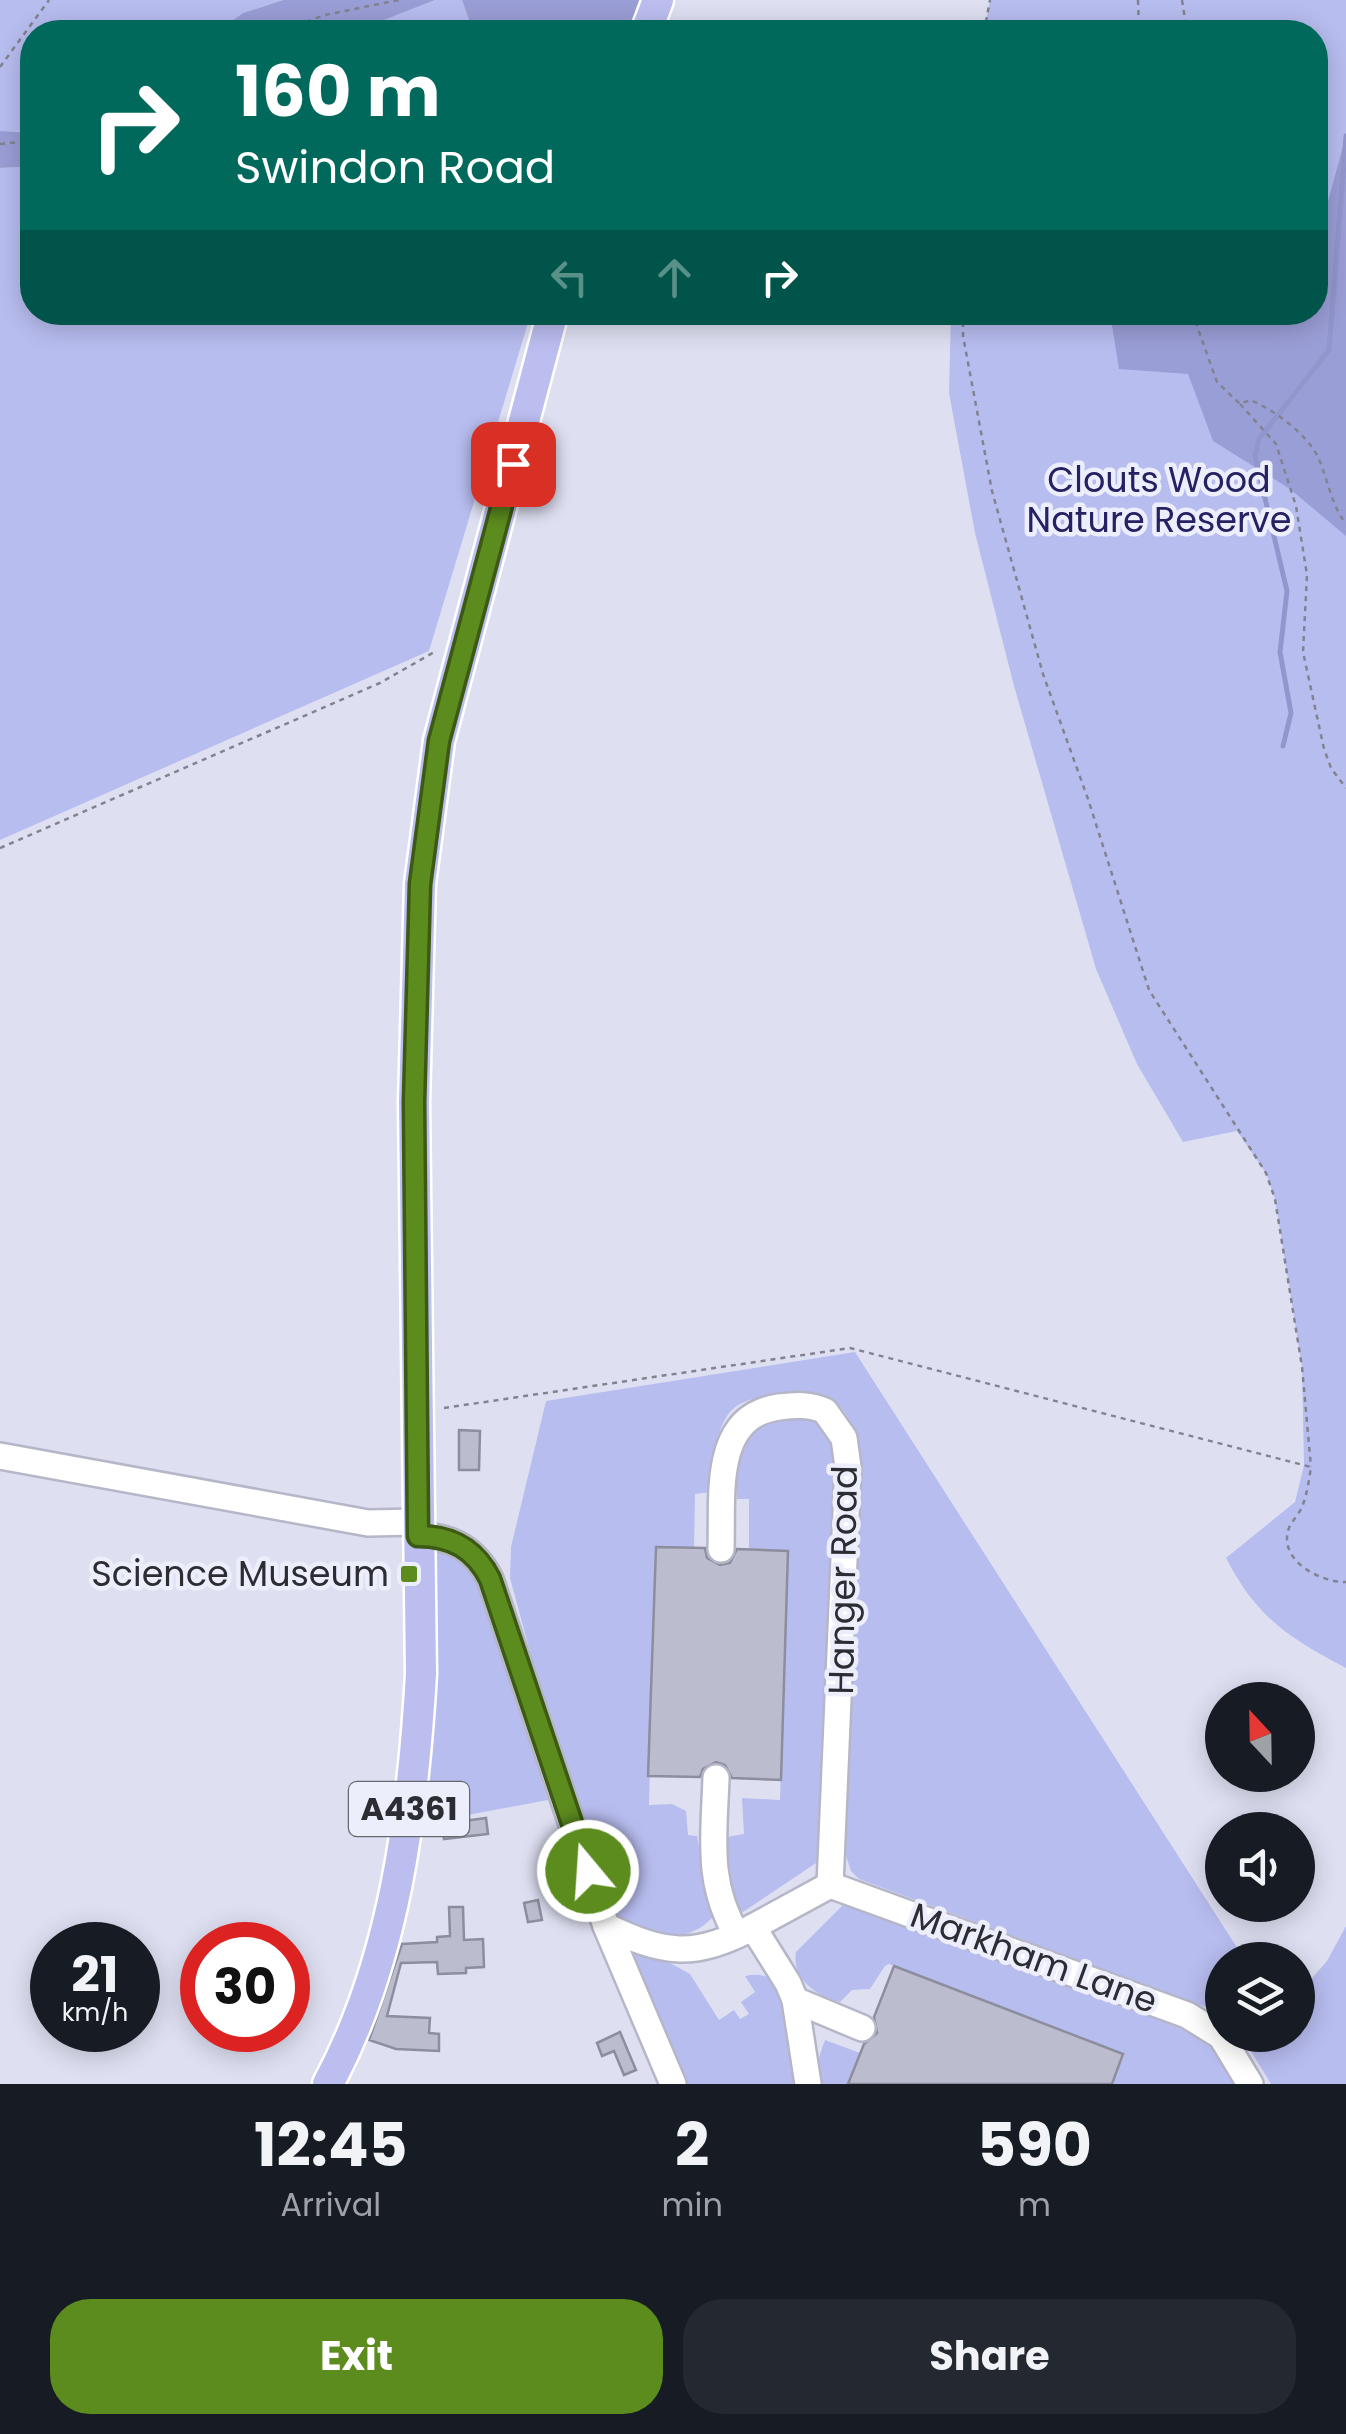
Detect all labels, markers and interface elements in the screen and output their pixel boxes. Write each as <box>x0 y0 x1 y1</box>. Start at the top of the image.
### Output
text: 160 m <box>235 42 441 141</box>
icon: right <box>70 60 200 190</box>
text: Swindon Road <box>235 136 555 199</box>
icon: left <box>542 250 597 305</box>
icon: ahead <box>647 250 702 305</box>
icon: right <box>752 250 807 305</box>
pin <box>471 422 556 507</box>
icon: arrive <box>486 437 541 492</box>
park label: Clouts Wood Nature Reserve <box>1027 455 1291 544</box>
street label: Hanger Road <box>816 1465 869 1695</box>
place label: Science Museum <box>91 1549 389 1598</box>
marker: Science Museum <box>398 1563 420 1585</box>
north arrow <box>1205 1682 1315 1792</box>
map controls <box>1205 1682 1315 2052</box>
road number: A4361 <box>349 1782 469 1836</box>
button: sound <box>1205 1812 1315 1922</box>
position arrow <box>536 1819 640 1923</box>
street label: Markham Lane <box>904 1890 1164 2025</box>
speed limit sign: 30 <box>180 1922 310 2052</box>
text: 21 <box>71 1939 119 2010</box>
button: layers <box>1205 1942 1315 2052</box>
text: km/h <box>62 1995 128 2030</box>
text: 12:45 <box>254 2103 408 2187</box>
text: 2 <box>675 2103 709 2187</box>
text: 590 <box>977 2103 1092 2187</box>
text: Arrival <box>280 2182 381 2227</box>
text: min <box>662 2182 723 2227</box>
text: m <box>1018 2182 1051 2227</box>
button: Exit <box>50 2299 663 2414</box>
button: Share <box>683 2299 1296 2414</box>

